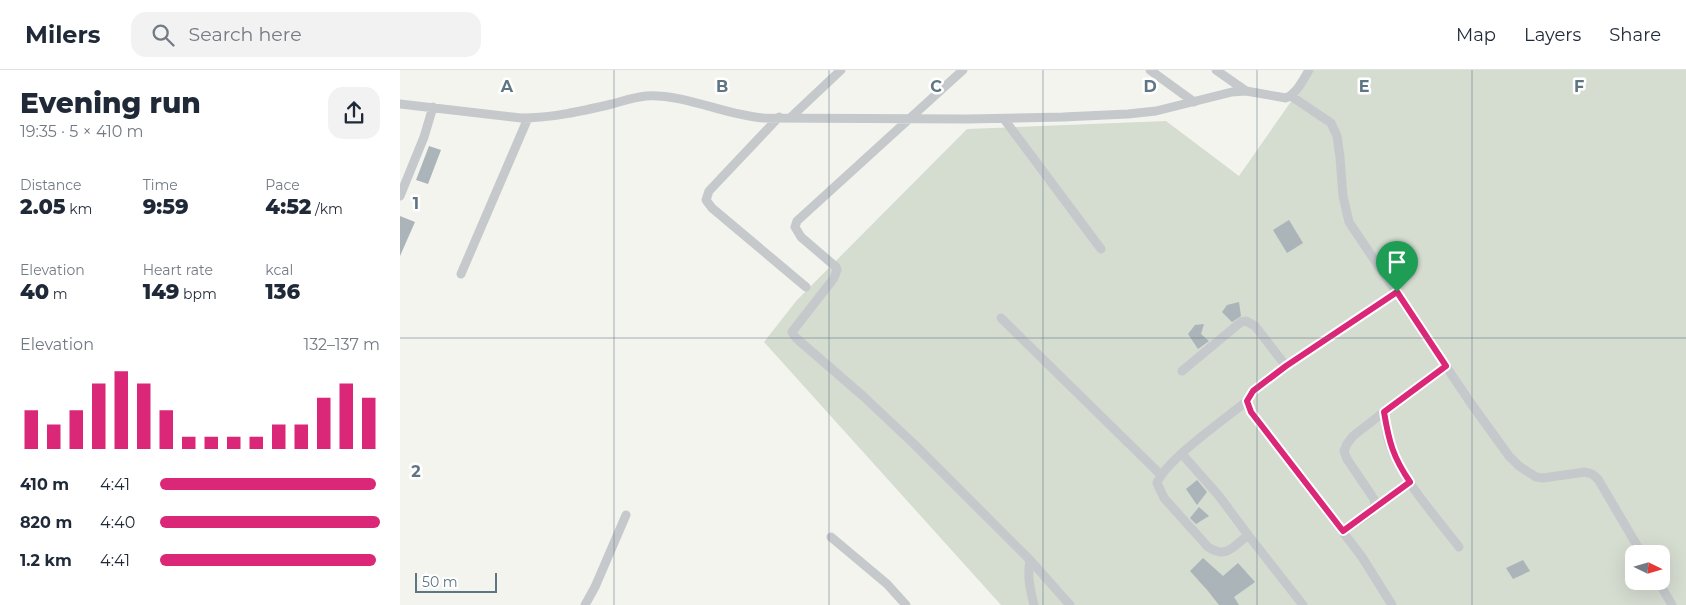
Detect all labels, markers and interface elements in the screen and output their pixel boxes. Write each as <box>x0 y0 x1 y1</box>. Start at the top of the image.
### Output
search box <box>131 12 481 57</box>
text: Milers <box>25 20 101 49</box>
icon: search <box>149 21 177 49</box>
text: Search here <box>189 23 302 46</box>
text: Map <box>1456 24 1496 46</box>
text: Layers <box>1524 24 1581 46</box>
text: Share <box>1609 24 1661 46</box>
text: A <box>500 77 514 96</box>
text: B <box>716 77 728 96</box>
text: C <box>930 77 942 96</box>
text: D <box>1143 77 1157 96</box>
text: E <box>1359 77 1369 96</box>
text: F <box>1574 77 1584 96</box>
text: Evening run <box>20 86 201 120</box>
button: share <box>328 87 380 139</box>
text: 19:35 · 5 × 410 m <box>20 122 144 141</box>
text: Distance <box>20 176 82 194</box>
text: Time <box>143 176 178 194</box>
text: Pace <box>265 176 300 194</box>
text: 2.05 <box>20 194 66 219</box>
text: 9:59 <box>143 194 189 219</box>
text: 4:52 <box>265 194 311 219</box>
text: 1 <box>413 194 419 213</box>
text: km <box>66 200 92 218</box>
text: /km <box>311 200 343 218</box>
pin <box>1376 241 1418 292</box>
icon: arrive <box>1383 248 1411 276</box>
text: Elevation <box>20 261 85 279</box>
text: Heart rate <box>143 261 213 279</box>
text: kcal <box>265 261 293 279</box>
text: 40 <box>20 279 49 304</box>
text: 149 <box>143 279 179 304</box>
text: 136 <box>265 279 300 304</box>
text: m <box>49 285 68 303</box>
text: bpm <box>179 285 217 303</box>
text: Elevation <box>20 335 94 354</box>
text: 132–137 m <box>303 335 380 354</box>
text: 2 <box>411 462 421 481</box>
text: 410 m <box>20 475 69 494</box>
text: 4:41 <box>100 475 130 494</box>
text: 820 m <box>20 513 72 532</box>
text: 4:40 <box>100 513 135 532</box>
north arrow <box>1625 545 1670 590</box>
map controls <box>1625 545 1670 590</box>
text: 1.2 km <box>20 551 72 570</box>
text: 4:41 <box>100 551 130 570</box>
scale bar <box>415 570 498 593</box>
text: 50 m <box>422 573 458 591</box>

